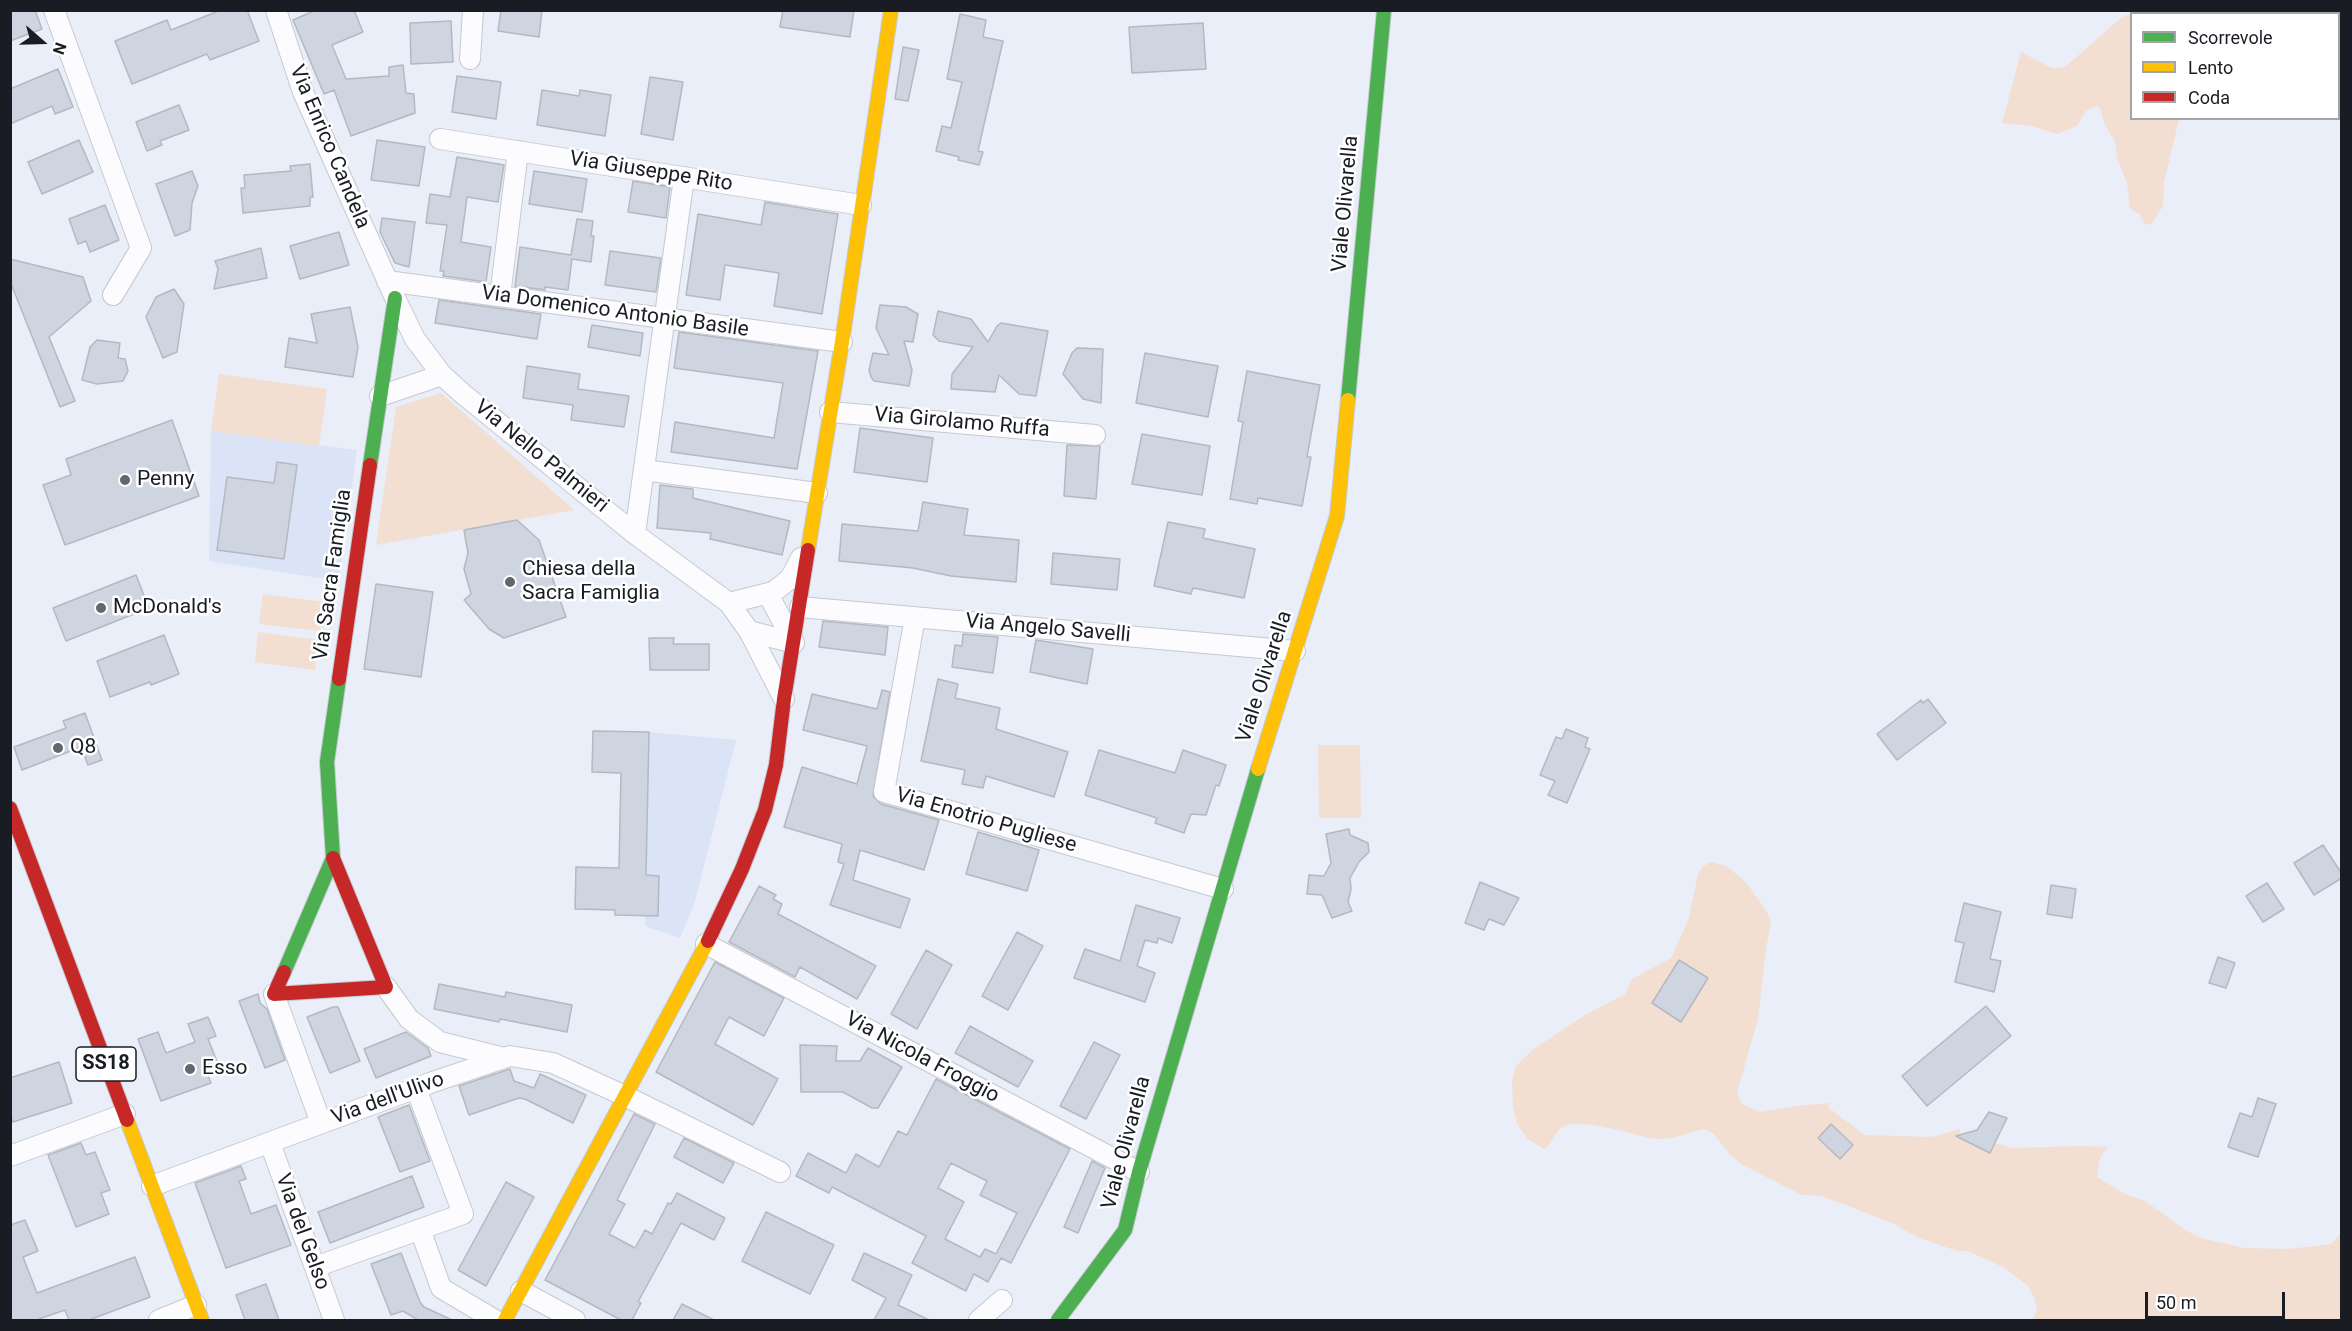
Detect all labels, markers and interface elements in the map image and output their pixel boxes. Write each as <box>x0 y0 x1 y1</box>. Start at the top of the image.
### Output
north arrow <box>12 12 72 72</box>
legend <box>2130 12 2340 120</box>
text: Scorrevole <box>2188 27 2273 48</box>
text: N <box>49 40 70 57</box>
text: Lento <box>2188 57 2233 78</box>
street label: Via Enrico Candela <box>283 61 375 233</box>
text: Coda <box>2188 87 2230 108</box>
street label: Viale Olivarella <box>1327 135 1365 273</box>
street label: Via Giuseppe Rito <box>568 147 734 197</box>
street label: Via Domenico Antonio Basile <box>480 281 750 343</box>
street label: Via Nello Palmieri <box>469 395 613 519</box>
street label: Via Girolamo Ruffa <box>873 403 1051 443</box>
place label: Penny <box>137 467 194 493</box>
marker: Penny <box>118 473 132 487</box>
street label: Via Sacra Famiglia <box>308 488 358 662</box>
place label: Chiesa della Sacra Famiglia <box>522 557 660 607</box>
marker: Chiesa della Sacra Famiglia <box>503 575 517 589</box>
place label: McDonald's <box>113 595 222 621</box>
marker: McDonald's <box>94 601 108 615</box>
street label: Viale Olivarella <box>1232 608 1298 746</box>
street label: Via Angelo Savelli <box>964 609 1132 649</box>
place label: Q8 <box>70 735 96 761</box>
marker: Q8 <box>51 741 65 755</box>
street label: Via Enotrio Pugliese <box>893 783 1079 859</box>
street label: Via Nicola Froggio <box>841 1007 1003 1109</box>
road number: SS18 <box>76 1047 136 1081</box>
place label: Esso <box>202 1056 248 1082</box>
marker: Esso <box>183 1062 197 1076</box>
street label: Via dell'Ulivo <box>328 1067 448 1131</box>
street label: Viale Olivarella <box>1097 1074 1157 1212</box>
street label: Via del Gelso <box>269 1170 335 1294</box>
scale bar <box>2148 1280 2288 1318</box>
text: 50 m <box>2156 1292 2196 1313</box>

